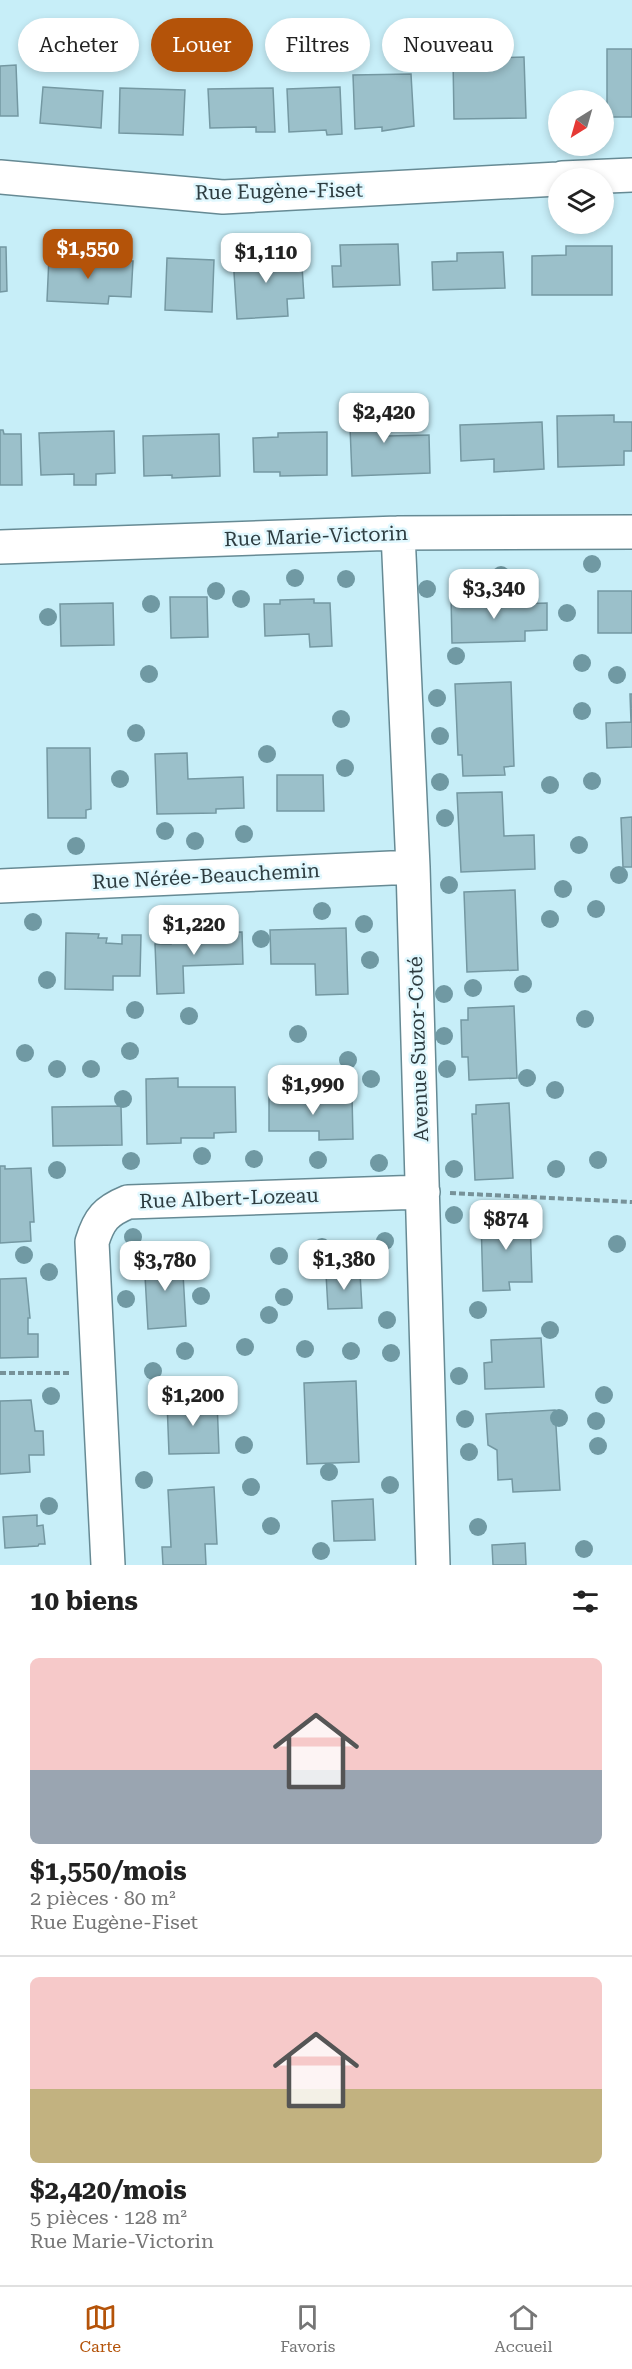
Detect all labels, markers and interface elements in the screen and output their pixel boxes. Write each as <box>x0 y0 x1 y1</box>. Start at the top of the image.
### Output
chip: Acheter <box>18 18 139 72</box>
chip: Louer <box>151 18 253 72</box>
chip: Filtres <box>265 18 370 72</box>
chip: Nouveau <box>382 18 514 72</box>
north arrow <box>548 90 614 156</box>
map controls <box>548 90 614 234</box>
button: layers <box>548 168 614 234</box>
street label: Rue Eugène-Fiset <box>195 178 364 204</box>
pin: $1,550 <box>39 229 137 280</box>
pin: $1,110 <box>217 233 315 284</box>
text: $1,550 <box>57 236 119 260</box>
text: $1,110 <box>235 240 297 264</box>
pin: $2,420 <box>335 393 433 444</box>
text: $2,420 <box>353 400 415 424</box>
street label: Rue Marie-Victorin <box>224 521 408 551</box>
pin: $3,340 <box>445 569 543 620</box>
text: $3,340 <box>463 576 525 600</box>
street label: Rue Nérée-Beauchemin <box>92 858 321 894</box>
pin: $1,220 <box>145 905 243 956</box>
text: $1,220 <box>163 912 225 936</box>
street label: Avenue Suzor-Coté <box>403 956 433 1142</box>
pin: $1,990 <box>264 1065 362 1116</box>
text: $1,990 <box>282 1072 344 1096</box>
street label: Rue Albert-Lozeau <box>139 1183 320 1213</box>
pin: $874 <box>470 1200 542 1251</box>
text: $874 <box>484 1207 528 1231</box>
pin: $1,380 <box>295 1240 393 1291</box>
pin: $3,780 <box>116 1241 214 1292</box>
text: $1,380 <box>313 1247 375 1271</box>
text: $3,780 <box>134 1248 196 1272</box>
pin: $1,200 <box>144 1376 242 1427</box>
text: $1,200 <box>162 1383 224 1407</box>
icon: filters <box>569 1585 602 1618</box>
text: 10 biens <box>30 1586 138 1616</box>
icon: home <box>262 1697 370 1805</box>
text: $1,550/mois <box>30 1856 187 1886</box>
text: 2 pièces · 80 m² <box>30 1886 176 1910</box>
text: Rue Eugène-Fiset <box>30 1910 198 1934</box>
icon: home <box>262 2016 370 2124</box>
text: $2,420/mois <box>30 2175 187 2205</box>
text: 5 pièces · 128 m² <box>30 2205 187 2229</box>
text: Rue Marie-Victorin <box>30 2229 214 2253</box>
tab: Carte <box>80 2301 121 2356</box>
tab: Favoris <box>280 2301 335 2356</box>
tab: Accueil <box>495 2301 552 2356</box>

